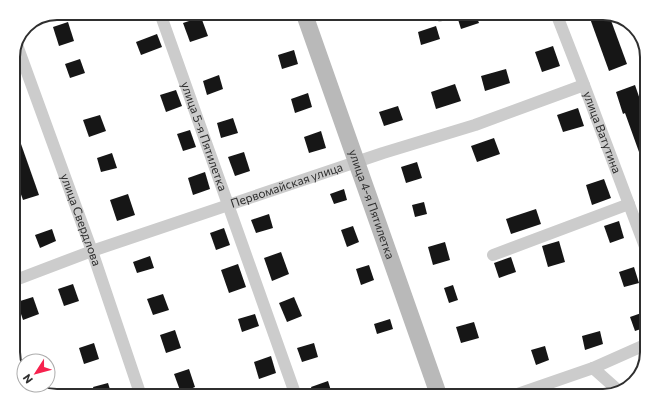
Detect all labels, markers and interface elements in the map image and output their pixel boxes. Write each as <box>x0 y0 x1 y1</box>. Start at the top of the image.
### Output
street label: улица 5-я Пятилетка <box>179 79 231 193</box>
street label: улица Ватутина <box>581 89 625 175</box>
street label: улица 4-я Пятилетка <box>347 147 398 261</box>
street label: Первомайская улица <box>228 159 344 210</box>
street label: улица Свердлова <box>58 171 104 267</box>
north arrow <box>16 353 56 393</box>
text: N <box>20 372 35 386</box>

